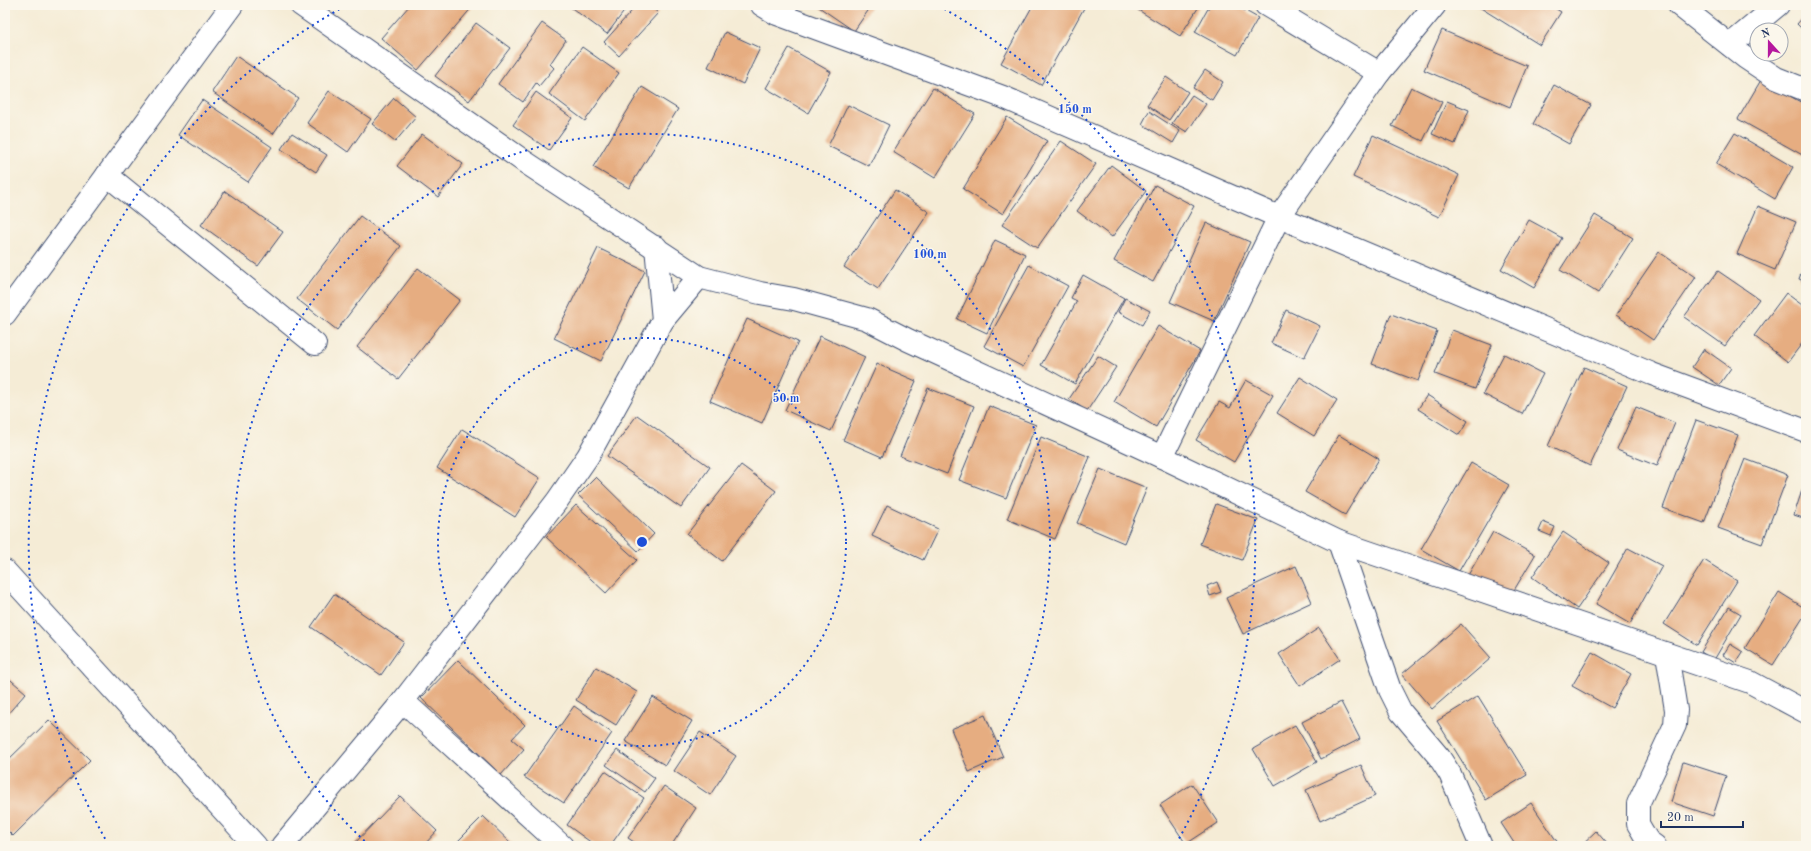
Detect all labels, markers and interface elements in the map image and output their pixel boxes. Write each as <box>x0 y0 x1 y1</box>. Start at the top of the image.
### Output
north arrow <box>1749 22 1789 62</box>
text: N <box>1760 27 1772 41</box>
text: 150 m <box>1058 103 1092 116</box>
text: 100 m <box>913 249 947 261</box>
text: 50 m <box>773 392 800 405</box>
centre of rings <box>635 535 649 549</box>
scale bar <box>1661 803 1743 829</box>
text: 20 m <box>1667 812 1694 824</box>

